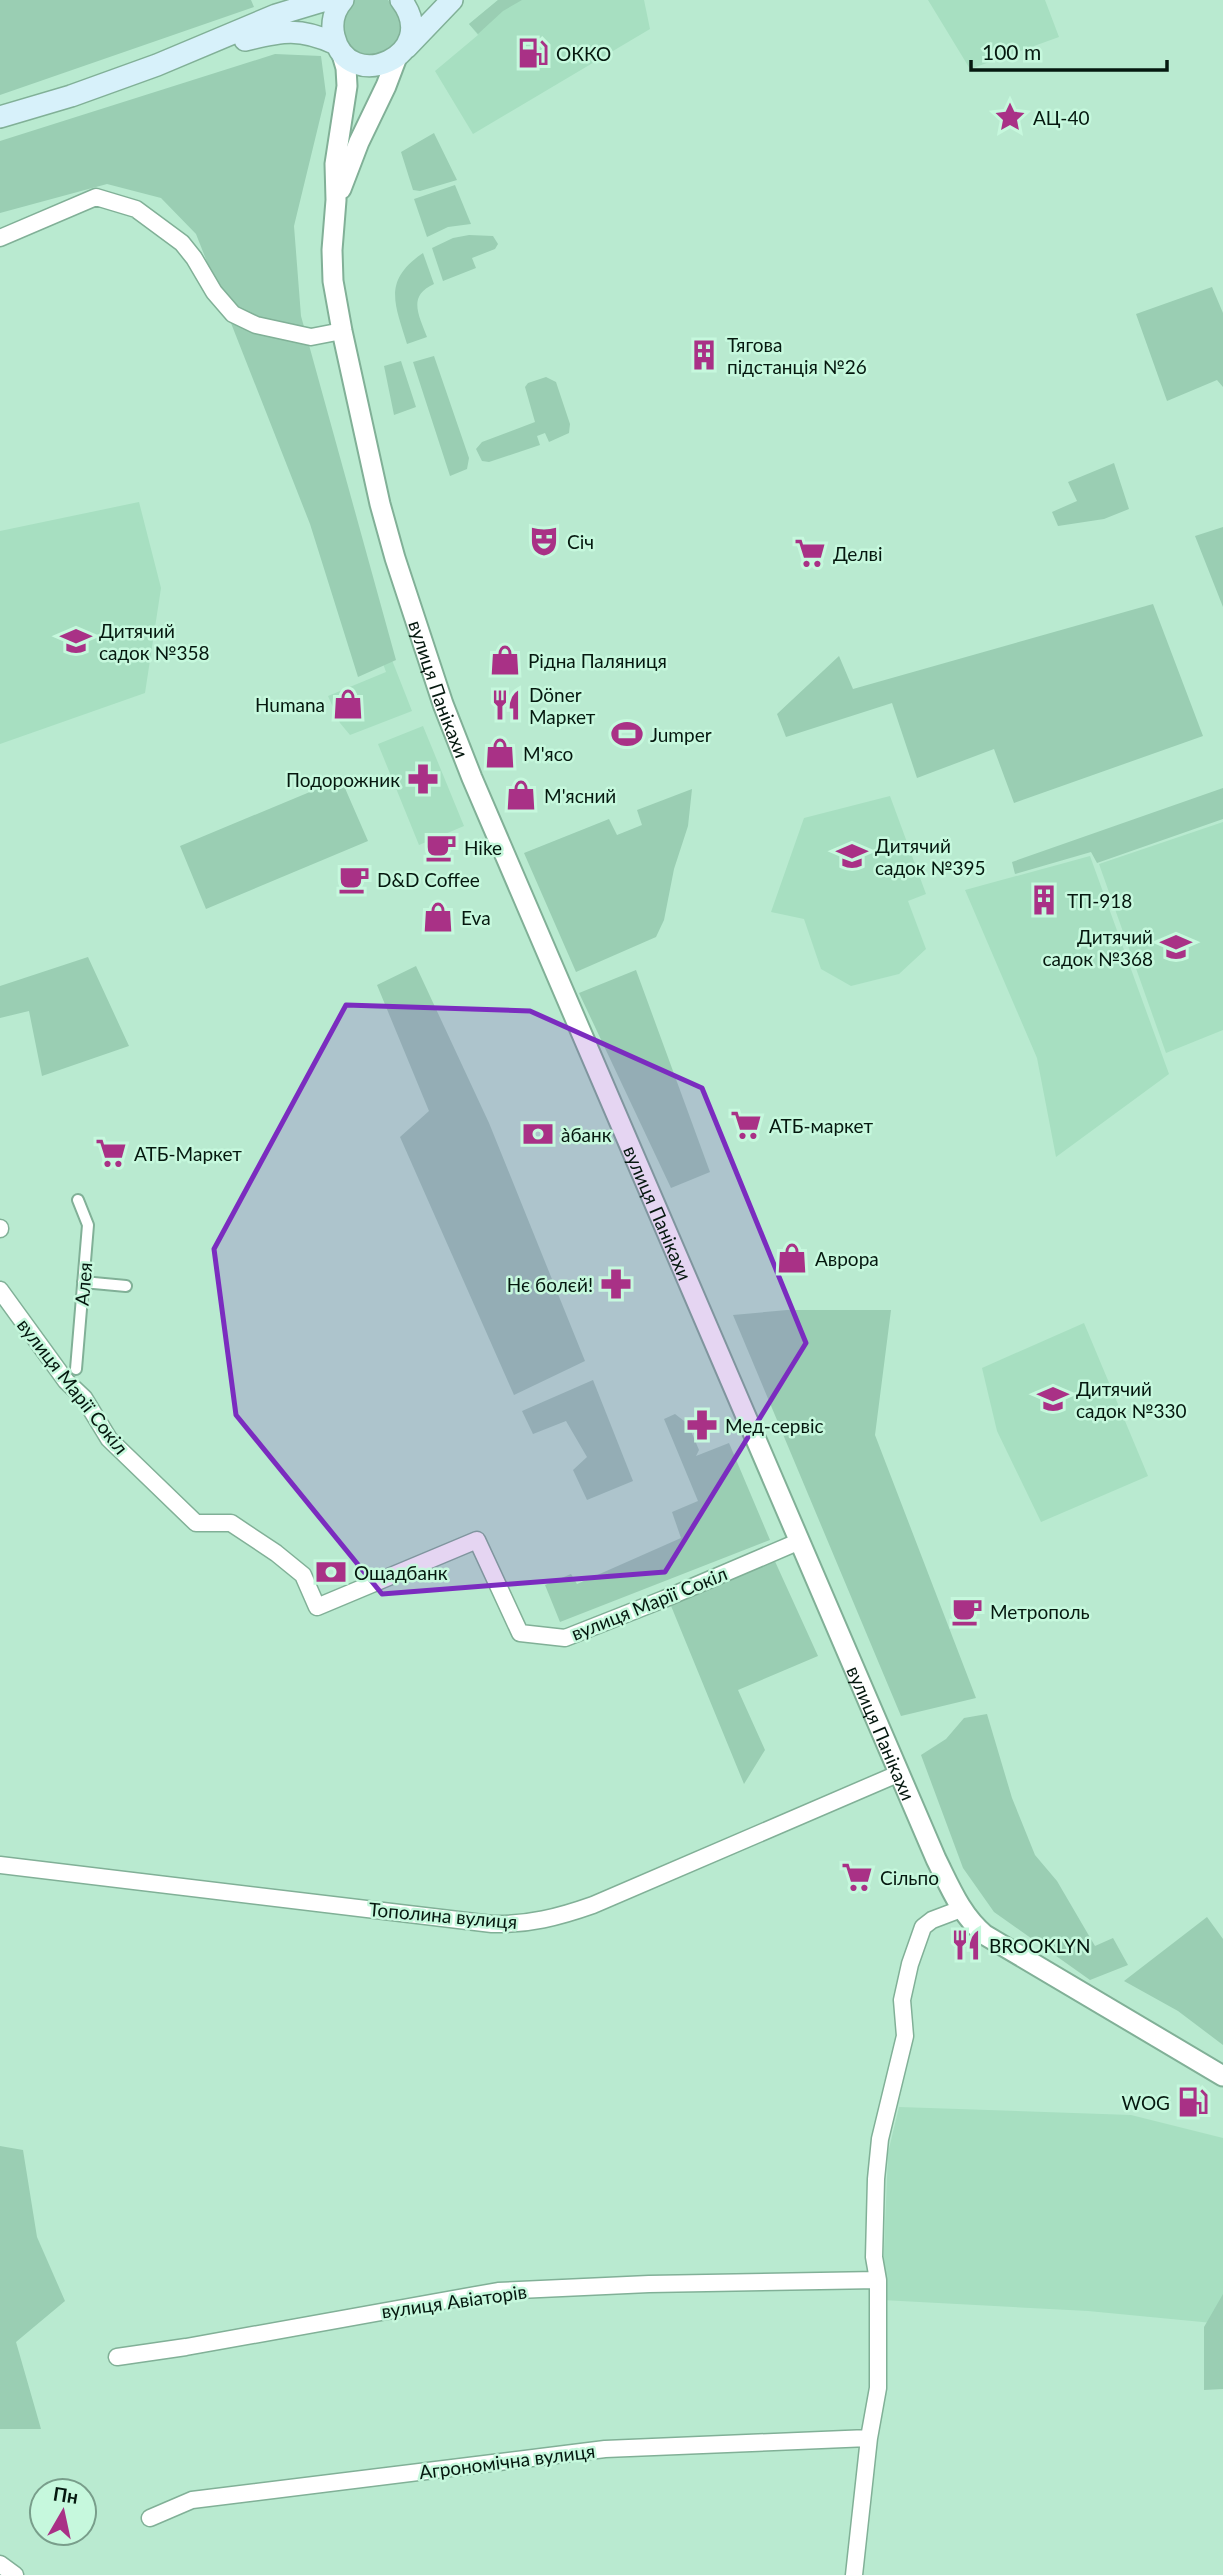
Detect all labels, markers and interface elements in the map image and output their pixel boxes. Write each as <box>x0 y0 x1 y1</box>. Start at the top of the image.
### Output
scale bar <box>971 28 1167 72</box>
fuel station icon: ОККО <box>516 36 550 70</box>
text: 100 m <box>982 39 1041 64</box>
place label: ОККО <box>556 42 611 65</box>
place icon: АЦ-40 <box>993 100 1027 134</box>
place label: АЦ-40 <box>1033 106 1089 129</box>
place label: Тягова пiдстанцiя №26 <box>727 333 867 378</box>
building icon: Тягова пiдстанцiя №26 <box>687 338 721 372</box>
theatre icon: Січ <box>527 524 561 558</box>
place label: Січ <box>567 530 594 553</box>
supermarket icon: Делві <box>793 536 827 570</box>
place label: Делві <box>833 542 883 565</box>
street label: вулиця Панікахи <box>405 617 474 761</box>
place label: Дитячий садок №358 <box>99 619 210 664</box>
school or university icon: Дитячий садок №358 <box>59 624 93 658</box>
shop icon: Рідна Паляниця <box>488 643 522 677</box>
place label: Рідна Паляниця <box>528 649 667 672</box>
place label: Döner Маркет <box>529 683 596 728</box>
shop icon: Humana <box>331 687 365 721</box>
restaurant icon: Döner Маркет <box>489 688 523 722</box>
place label: Humana <box>255 693 325 716</box>
sports icon: Jumper <box>610 717 644 751</box>
place label: Jumper <box>650 723 712 746</box>
shop icon: М'ясо <box>483 736 517 770</box>
place label: М'ясо <box>523 742 573 765</box>
pharmacy icon: Подорожник <box>406 762 440 796</box>
place label: Подорожник <box>286 768 400 791</box>
shop icon: М'ясний <box>504 778 538 812</box>
place label: М'ясний <box>544 784 616 807</box>
cafe icon: Hike <box>424 830 458 864</box>
place label: Дитячий садок №395 <box>875 834 986 879</box>
place label: Hike <box>464 836 502 859</box>
school or university icon: Дитячий садок №395 <box>835 839 869 873</box>
cafe icon: D&D Coffee <box>337 862 371 896</box>
place label: D&D Coffee <box>377 868 480 891</box>
building icon: ТП-918 <box>1027 883 1061 917</box>
place label: ТП-918 <box>1067 889 1132 912</box>
shop icon: Eva <box>421 900 455 934</box>
place label: Eva <box>461 906 491 929</box>
place label: Дитячий садок №368 <box>1042 925 1153 970</box>
school or university icon: Дитячий садок №368 <box>1159 930 1193 964</box>
supermarket icon: АТБ-маркет <box>729 1108 763 1142</box>
place label: АТБ-маркет <box>769 1114 873 1137</box>
bank icon: а̀банк <box>521 1117 555 1151</box>
place label: а̀банк <box>561 1123 612 1146</box>
supermarket icon: АТБ-Маркет <box>94 1136 128 1170</box>
place label: АТБ-Маркет <box>134 1142 242 1165</box>
street label: вулиця Панікахи <box>620 1142 698 1283</box>
shop icon: Аврора <box>775 1241 809 1275</box>
place label: Аврора <box>815 1247 879 1270</box>
street label: Алея <box>70 1261 96 1307</box>
pharmacy icon: Нє болєй! <box>599 1267 633 1301</box>
place label: Нє болєй! <box>507 1273 593 1296</box>
street label: вулиця Марії Сокіл <box>13 1313 133 1459</box>
place label: Дитячий садок №330 <box>1076 1377 1187 1422</box>
school or university icon: Дитячий садок №330 <box>1036 1382 1070 1416</box>
pharmacy icon: Мед-сервіс <box>685 1408 719 1442</box>
place label: Мед-сервіс <box>725 1414 824 1437</box>
bank icon: Ощадбанк <box>314 1555 348 1589</box>
place label: Ощадбанк <box>354 1561 448 1584</box>
street label: вулиця Марії Сокіл <box>568 1561 730 1645</box>
cafe icon: Метрополь <box>950 1594 984 1628</box>
place label: Метрополь <box>990 1600 1090 1623</box>
street label: вулиця Панікахи <box>843 1662 921 1803</box>
supermarket icon: Сільпо <box>840 1860 874 1894</box>
place label: Сільпо <box>880 1866 939 1889</box>
street label: Тополина вулиця <box>368 1897 518 1933</box>
restaurant icon: BROOKLYN <box>949 1928 983 1962</box>
place label: BROOKLYN <box>989 1934 1090 1957</box>
fuel station icon: WOG <box>1176 2085 1210 2119</box>
place label: WOG <box>1121 2091 1170 2114</box>
street label: вулиця Авіаторів <box>380 2279 528 2323</box>
street label: Агрономічна вулиця <box>418 2439 596 2483</box>
north arrow <box>28 2477 98 2547</box>
text: Пн <box>52 2481 80 2508</box>

